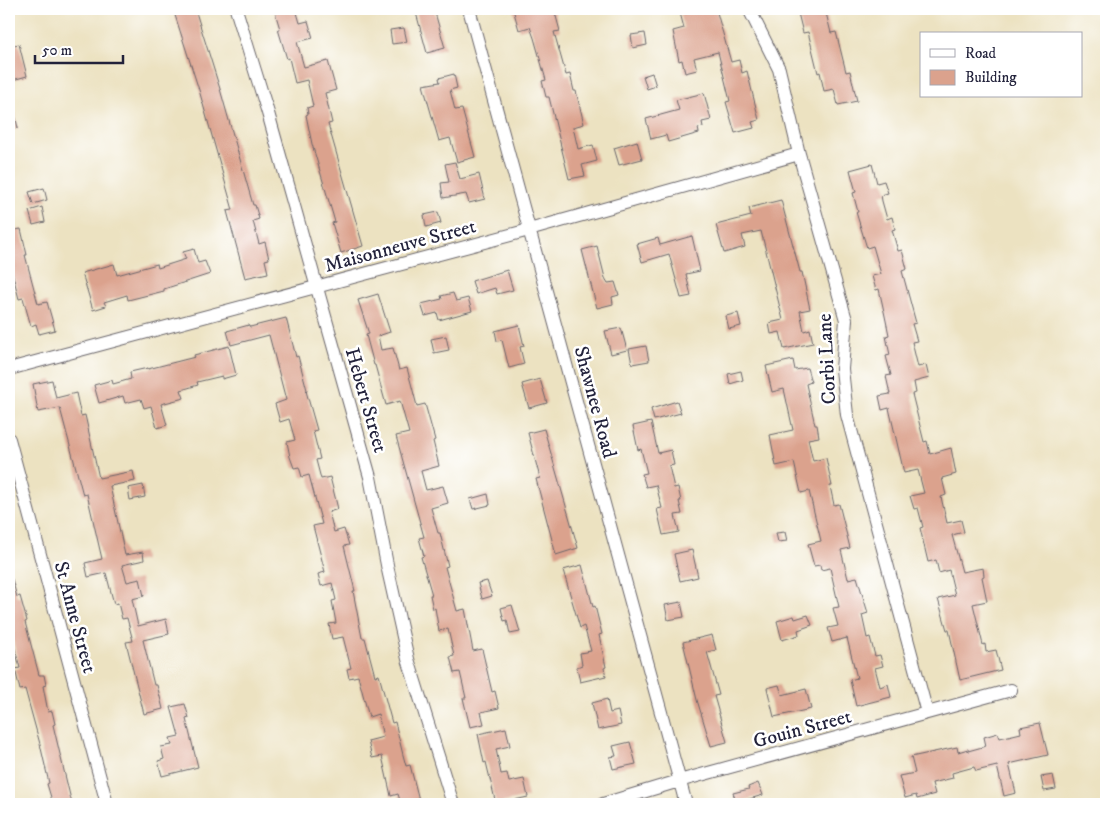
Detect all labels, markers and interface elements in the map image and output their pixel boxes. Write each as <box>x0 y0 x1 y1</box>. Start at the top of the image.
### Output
scale bar <box>35 32 122 64</box>
legend <box>920 32 1082 98</box>
text: 50 m <box>42 41 72 60</box>
text: Road <box>965 44 997 63</box>
text: Building <box>965 68 1017 87</box>
street label: Maisonneuve Street <box>322 214 479 279</box>
street label: Corbi Lane <box>813 313 842 405</box>
street label: Shawnee Road <box>568 344 621 461</box>
street label: Hebert Street <box>339 345 392 456</box>
street label: St Anne Street <box>48 559 101 676</box>
street label: Gouin Street <box>751 704 854 755</box>

